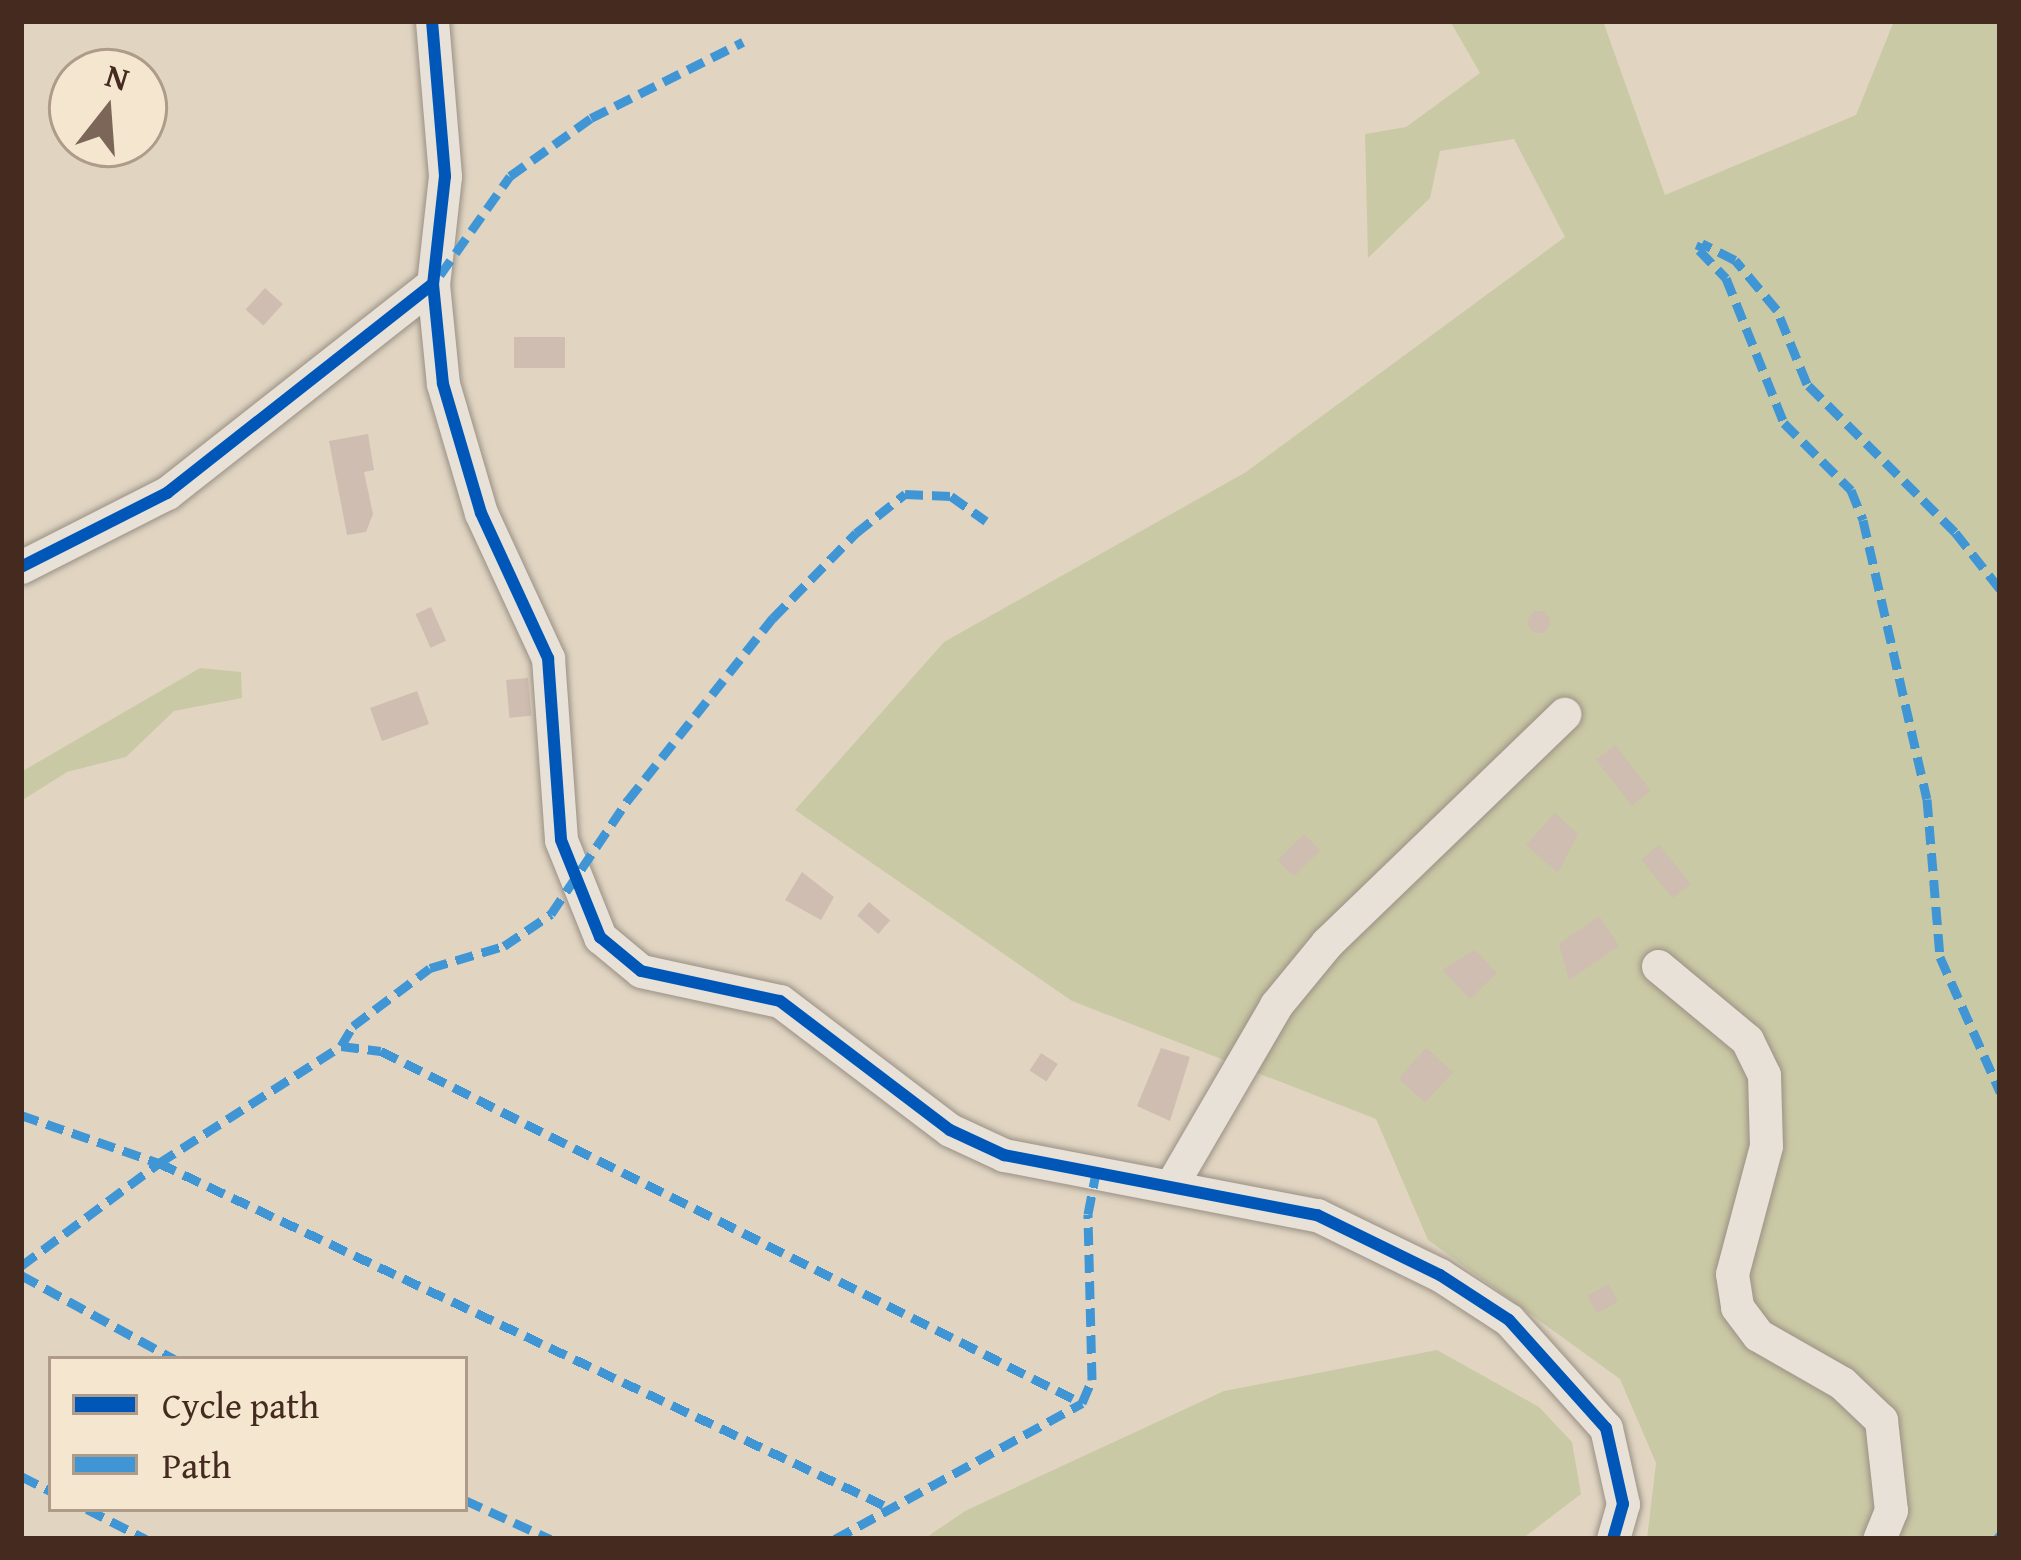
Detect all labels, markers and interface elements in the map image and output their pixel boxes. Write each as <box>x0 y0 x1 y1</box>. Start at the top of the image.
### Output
north arrow <box>48 48 168 168</box>
text: N <box>100 50 135 103</box>
legend <box>48 1356 468 1512</box>
text: Cycle path <box>162 1378 319 1431</box>
text: Path <box>162 1438 231 1491</box>

